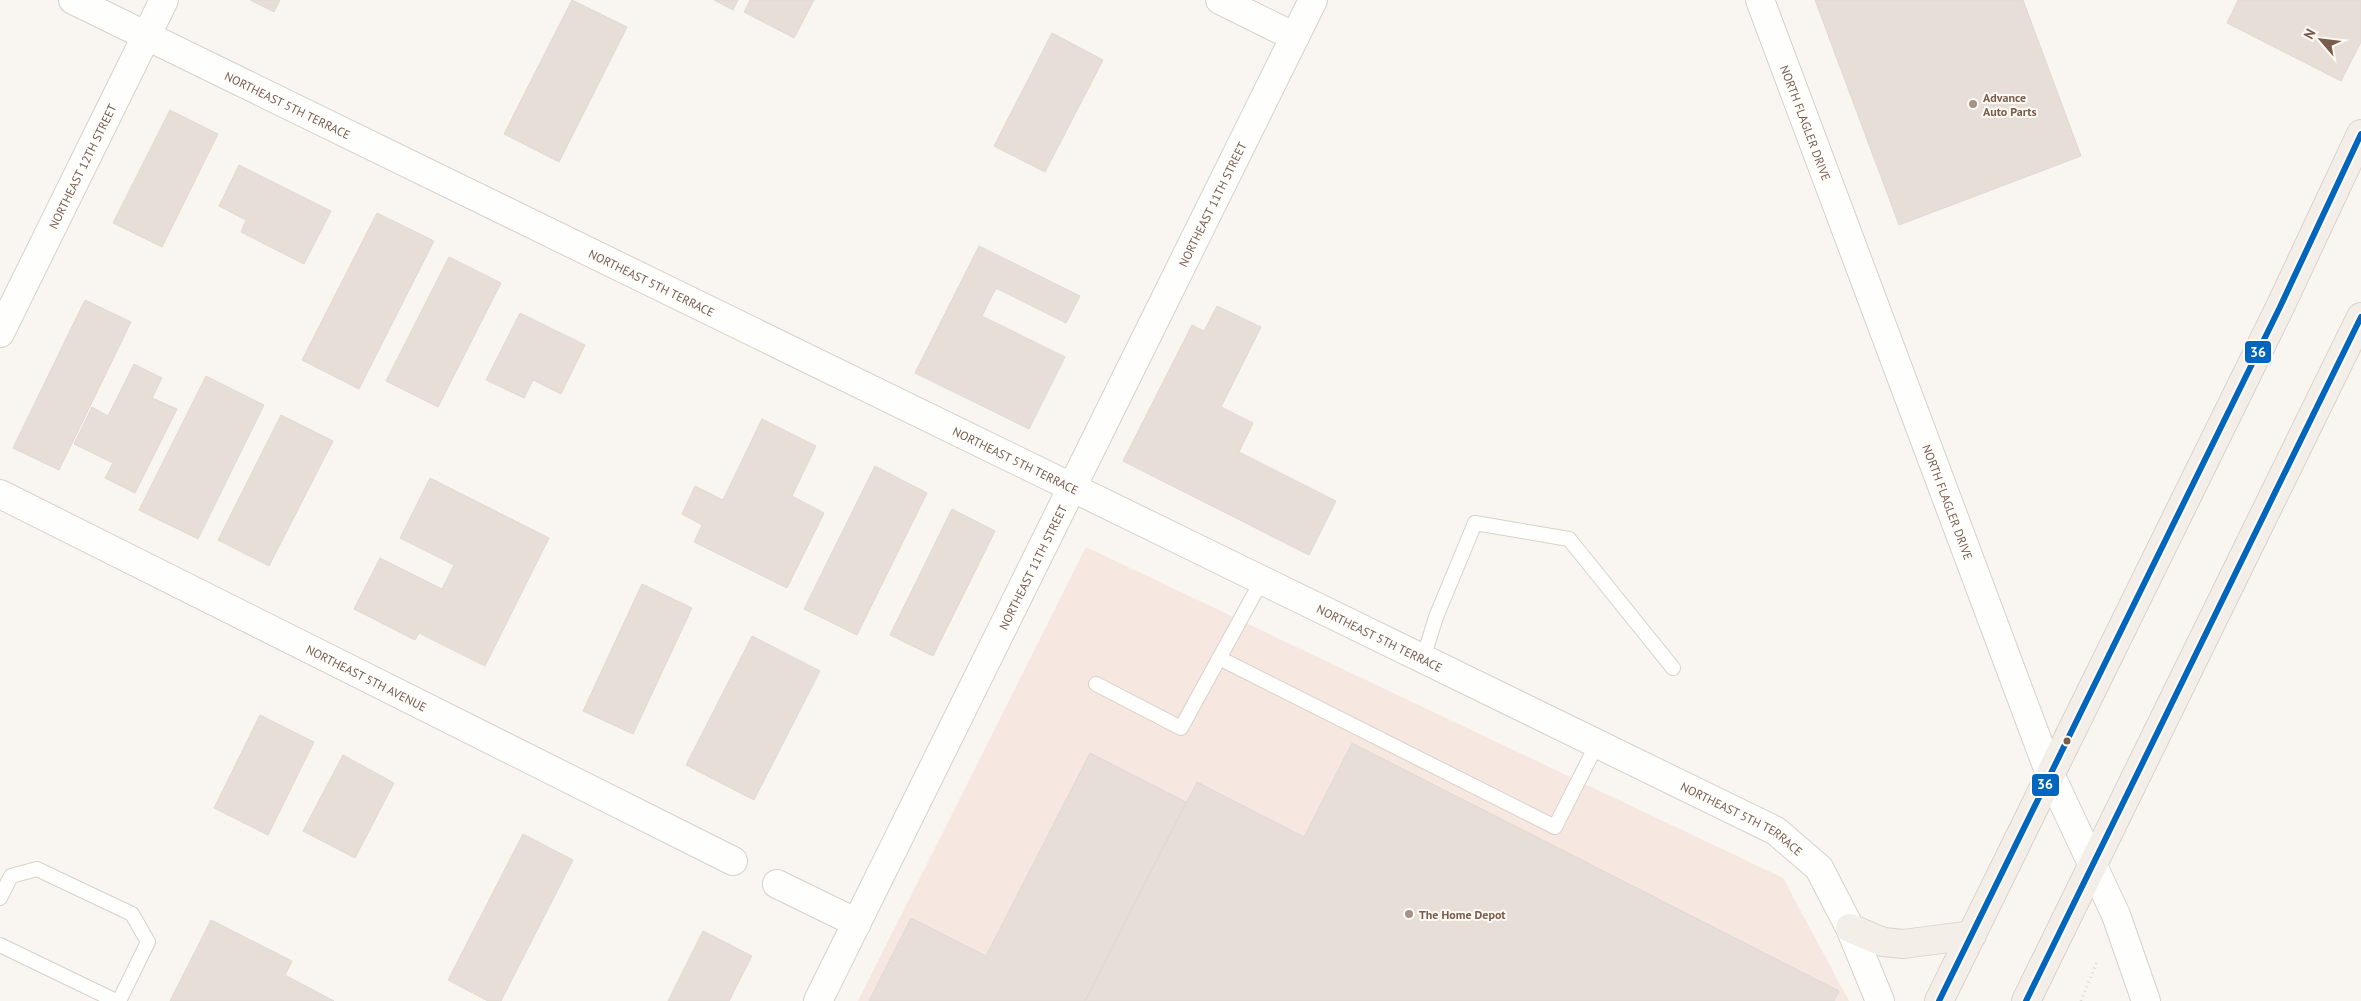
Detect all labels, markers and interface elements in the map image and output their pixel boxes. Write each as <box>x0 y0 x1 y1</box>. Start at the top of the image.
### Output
north arrow <box>2296 15 2346 65</box>
text: N <box>2299 26 2320 42</box>
street label: NORTH FLAGLER DRIVE <box>1778 63 1834 182</box>
street label: NORTHEAST 5TH TERRACE <box>223 68 353 142</box>
place label: Advance Auto Parts <box>1983 90 2037 119</box>
marker: Advance Auto Parts <box>1967 98 1979 110</box>
street label: NORTHEAST 12TH STREET <box>45 101 119 231</box>
street label: NORTHEAST 11TH STREET <box>1175 139 1249 269</box>
street label: NORTHEAST 5TH TERRACE <box>586 245 717 319</box>
line badge: 36 <box>2244 340 2272 364</box>
text: 36 <box>2250 343 2266 361</box>
street label: NORTHEAST 5TH TERRACE <box>950 423 1081 497</box>
street label: NORTH FLAGLER DRIVE <box>1920 442 1976 562</box>
street label: NORTHEAST 11TH STREET <box>995 502 1070 632</box>
street label: NORTHEAST 5TH TERRACE <box>1314 601 1445 675</box>
street label: NORTHEAST 5TH AVENUE <box>304 641 429 714</box>
unlabelled marker <box>2062 736 2072 746</box>
line badge: 36 <box>2031 773 2060 797</box>
text: 36 <box>2037 775 2053 793</box>
street label: NORTHEAST 5TH TERRACE <box>1678 778 1806 858</box>
place label: The Home Depot <box>1419 907 1506 922</box>
marker: The Home Depot <box>1403 908 1415 920</box>

